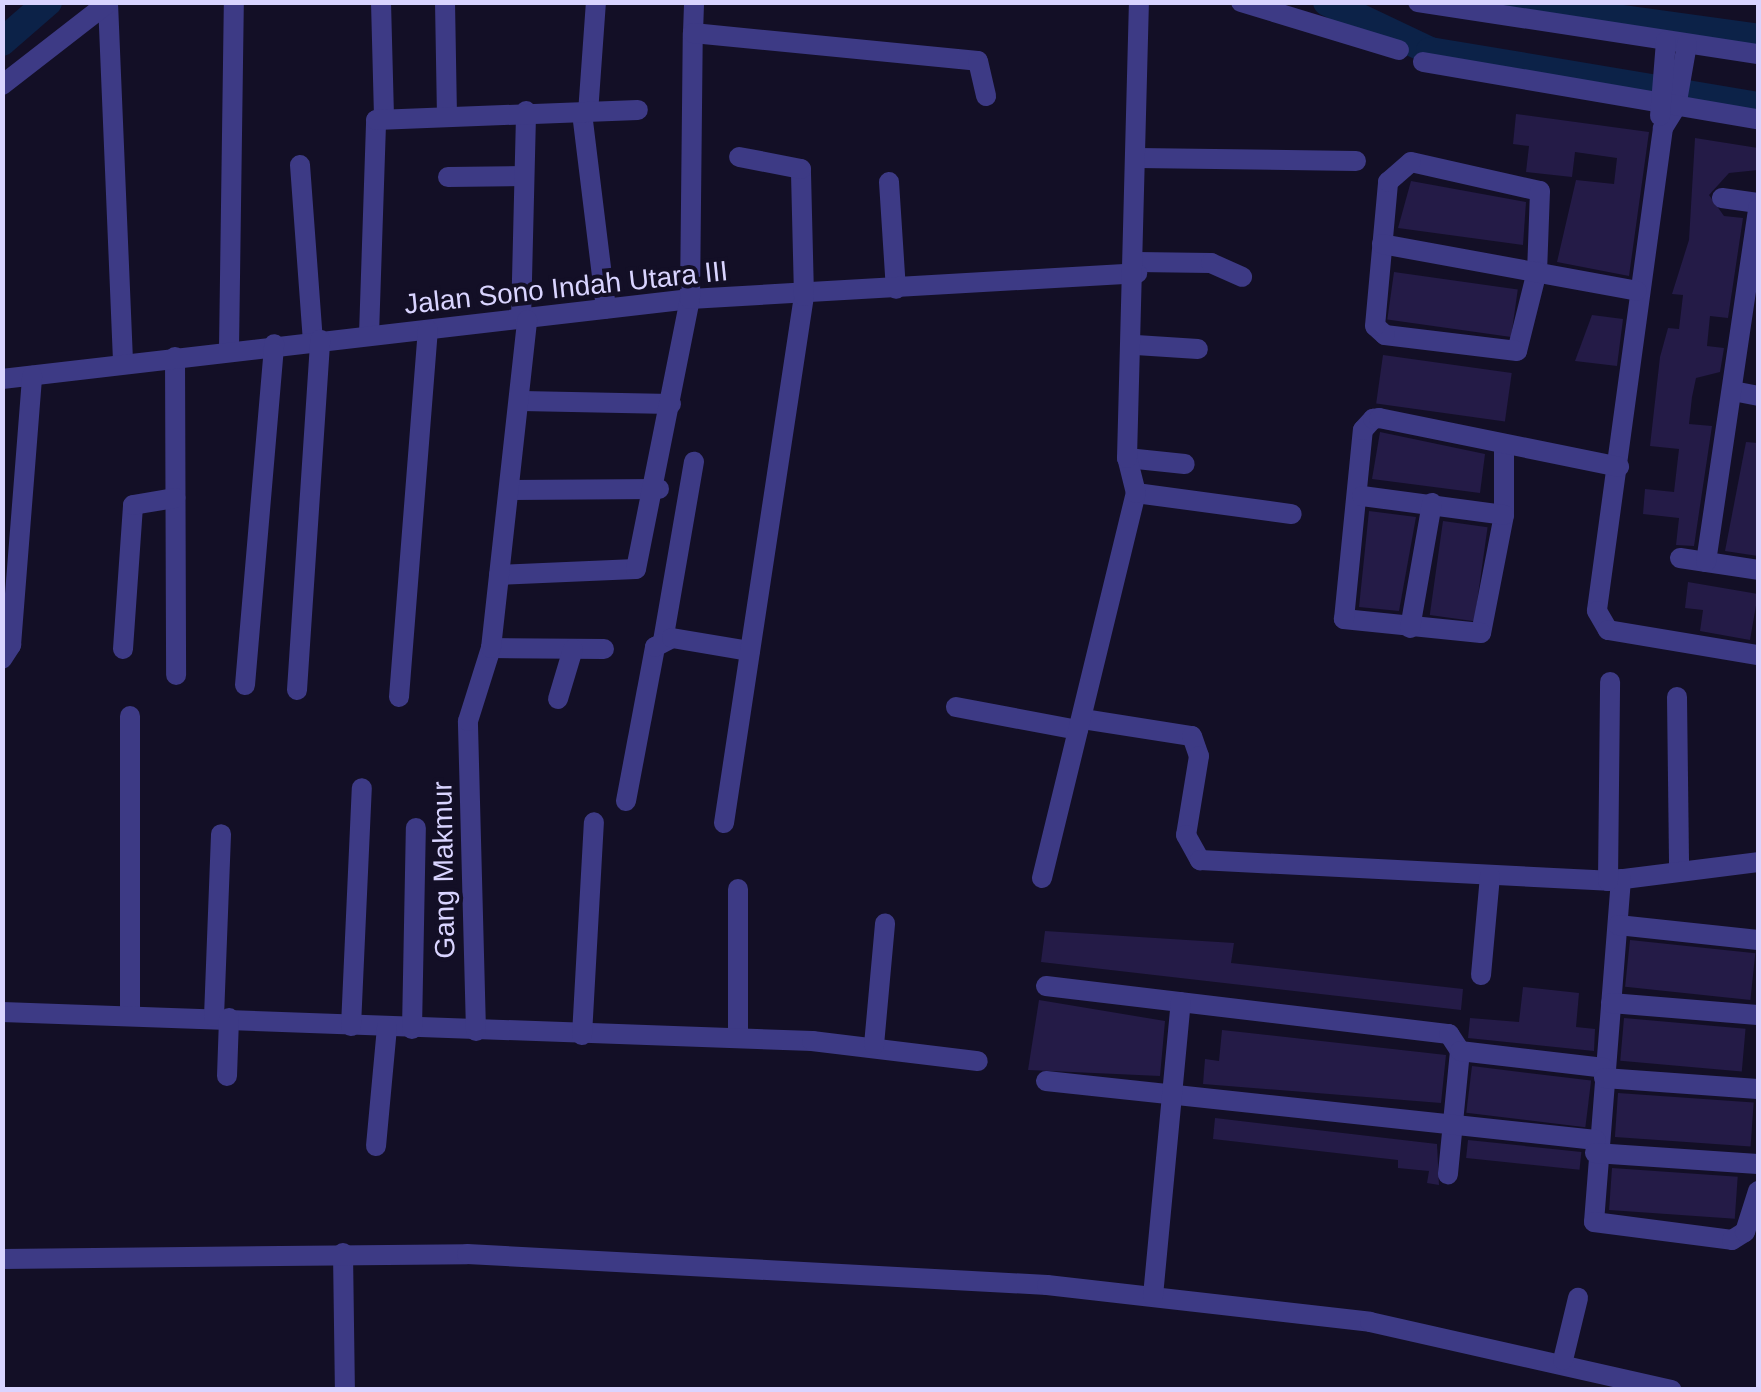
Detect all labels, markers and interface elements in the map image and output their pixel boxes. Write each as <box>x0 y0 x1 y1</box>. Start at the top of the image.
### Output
street label: Jalan Sono Indah Utara III <box>402 254 730 322</box>
street label: Gang Makmur <box>426 781 462 959</box>

